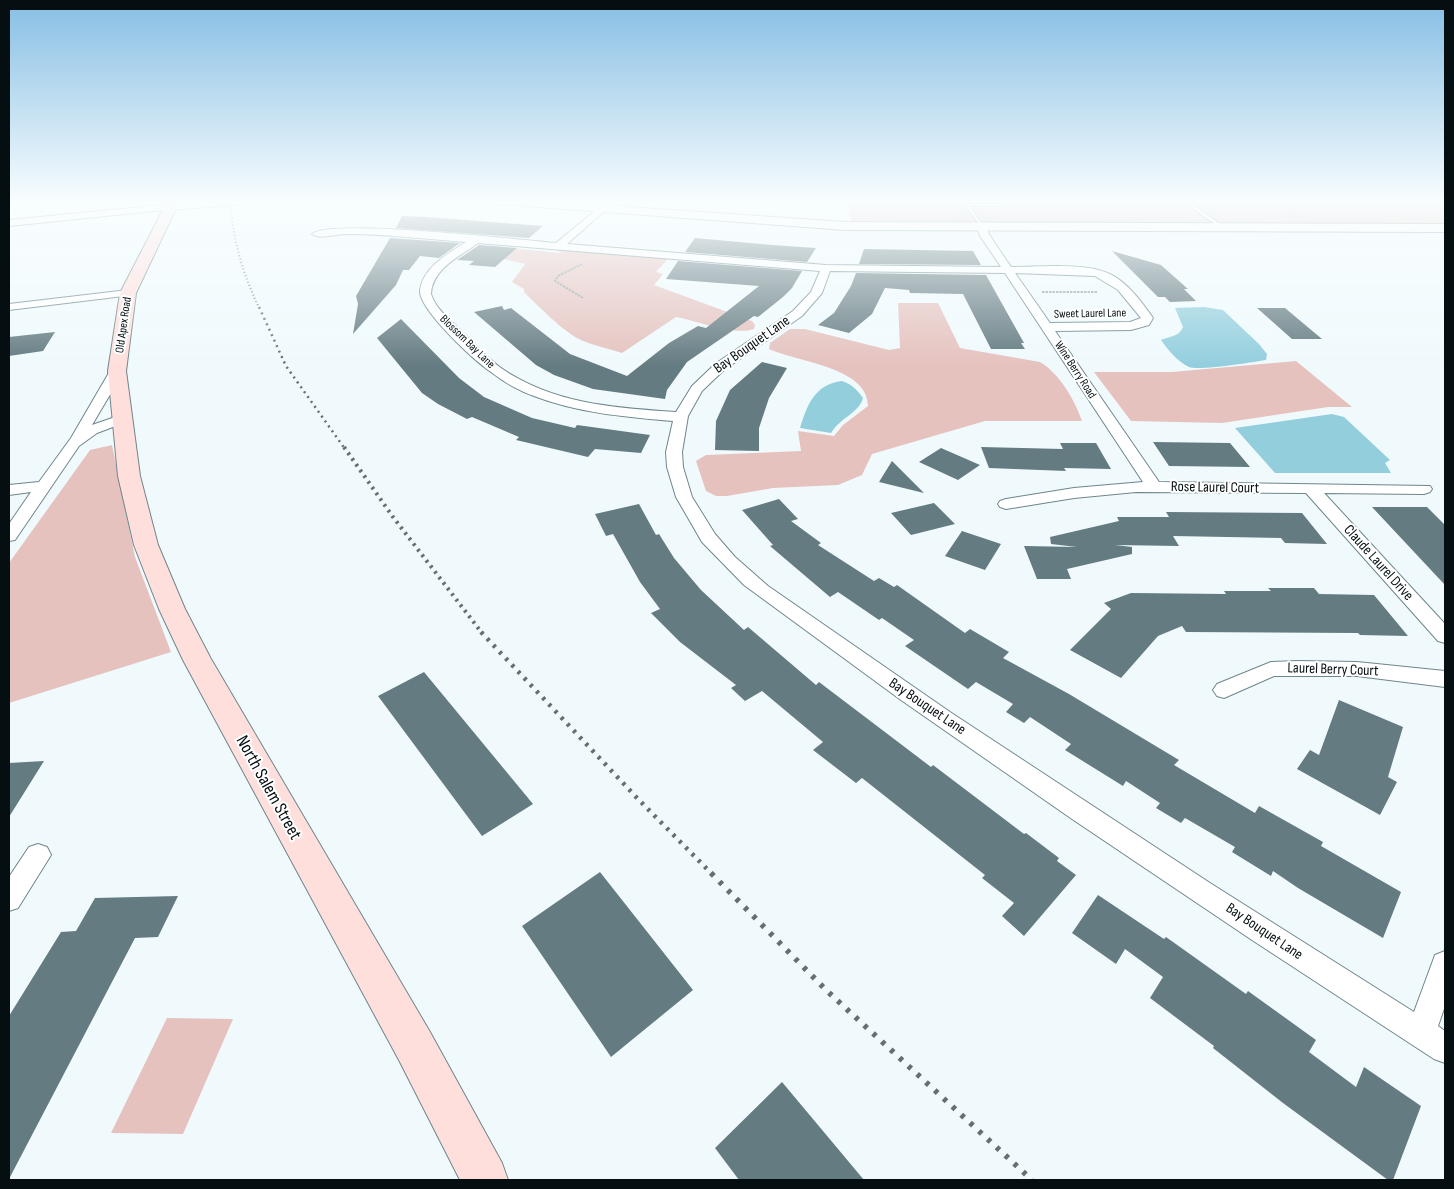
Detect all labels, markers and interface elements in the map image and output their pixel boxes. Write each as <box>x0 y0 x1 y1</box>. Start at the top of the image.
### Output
street label: Old Apex Road <box>113 296 135 354</box>
street label: Sweet Laurel Lane <box>1054 306 1126 322</box>
street label: Blossom Bay Lane <box>436 312 498 372</box>
street label: Bay Bouquet Lane <box>710 312 794 378</box>
street label: Wine Berry Road <box>1051 339 1099 401</box>
street label: Rose Laurel Court <box>1171 478 1259 498</box>
street label: Claude Laurel Drive <box>1339 521 1417 605</box>
street label: Laurel Berry Court <box>1287 659 1379 681</box>
street label: Bay Bouquet Lane <box>885 675 969 739</box>
street label: North Salem Street <box>231 732 305 844</box>
street label: Bay Bouquet Lane <box>1222 900 1306 964</box>

